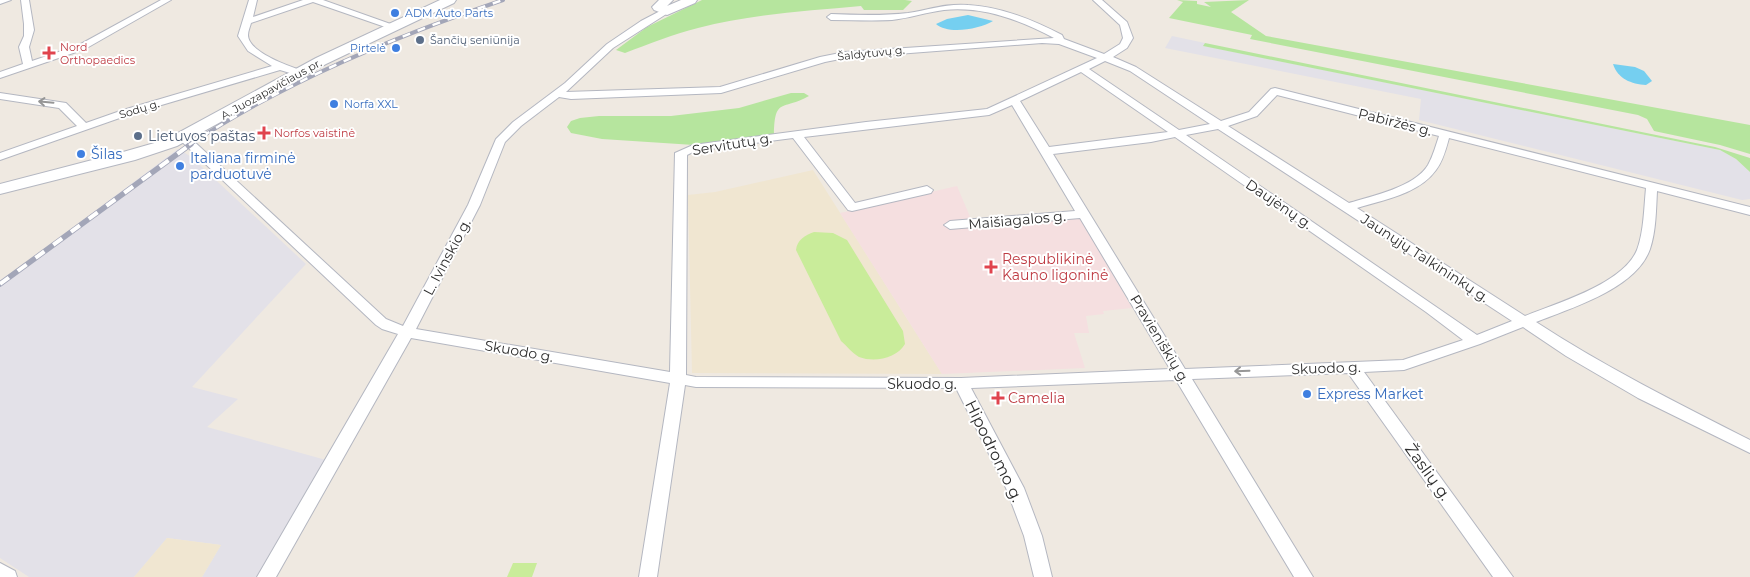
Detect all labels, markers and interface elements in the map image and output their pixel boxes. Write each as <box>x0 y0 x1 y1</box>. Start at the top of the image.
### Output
place label: ADM Auto Parts <box>405 6 494 20</box>
marker: ADM Auto Parts <box>389 7 401 19</box>
place label: Šančių seniūnija <box>430 33 520 47</box>
marker: Šančių seniūnija <box>414 34 426 46</box>
place label: Nord Orthopaedics <box>60 40 136 67</box>
place label: Pirtelė <box>350 41 386 55</box>
marker: Pirtelė <box>390 42 402 54</box>
street label: Šaldytuvų g. <box>837 43 905 63</box>
marker: Nord Orthopaedics <box>42 46 56 60</box>
street label: A. Juozapavičiaus pr. <box>218 55 324 123</box>
street label: Sodų g. <box>117 96 161 122</box>
place label: Norfa XXL <box>344 97 398 111</box>
one-way arrow <box>39 98 55 107</box>
marker: Norfa XXL <box>328 98 340 110</box>
street label: Pabiržės g. <box>1356 104 1434 140</box>
place label: Norfos vaistinė <box>274 126 355 140</box>
place label: Lietuvos paštas <box>148 127 255 145</box>
marker: Norfos vaistinė <box>258 127 270 139</box>
street label: Servitutų g. <box>691 129 773 159</box>
marker: Lietuvos paštas <box>132 130 144 142</box>
place label: Šilas <box>91 145 122 163</box>
marker: Šilas <box>75 148 87 160</box>
place label: Italiana firminė parduotuvė <box>190 149 296 183</box>
marker: Italiana firminė parduotuvė <box>174 160 186 172</box>
street label: Daujėnų g. <box>1242 175 1316 233</box>
street label: Maišiagalos g. <box>968 207 1066 233</box>
street label: Jaunųjų Talkininkų g. <box>1357 209 1492 306</box>
street label: L. Ivinskio g. <box>419 216 475 298</box>
place label: Respublikinė Kauno ligoninė <box>1002 250 1108 284</box>
marker: Respublikinė Kauno ligoninė <box>984 260 998 274</box>
street label: Pravieniškių g. <box>1126 291 1194 387</box>
street label: Skuodo g. <box>483 336 555 366</box>
street label: Skuodo g. <box>1291 358 1361 378</box>
one-way arrow <box>1235 366 1251 376</box>
street label: Skuodo g. <box>887 375 957 393</box>
place label: Express Market <box>1317 385 1424 403</box>
marker: Express Market <box>1301 388 1313 400</box>
place label: Camelia <box>1008 389 1065 407</box>
marker: Camelia <box>992 392 1004 404</box>
street label: Hipodromo g. <box>961 397 1027 505</box>
street label: Žaslių g. <box>1401 440 1455 504</box>

